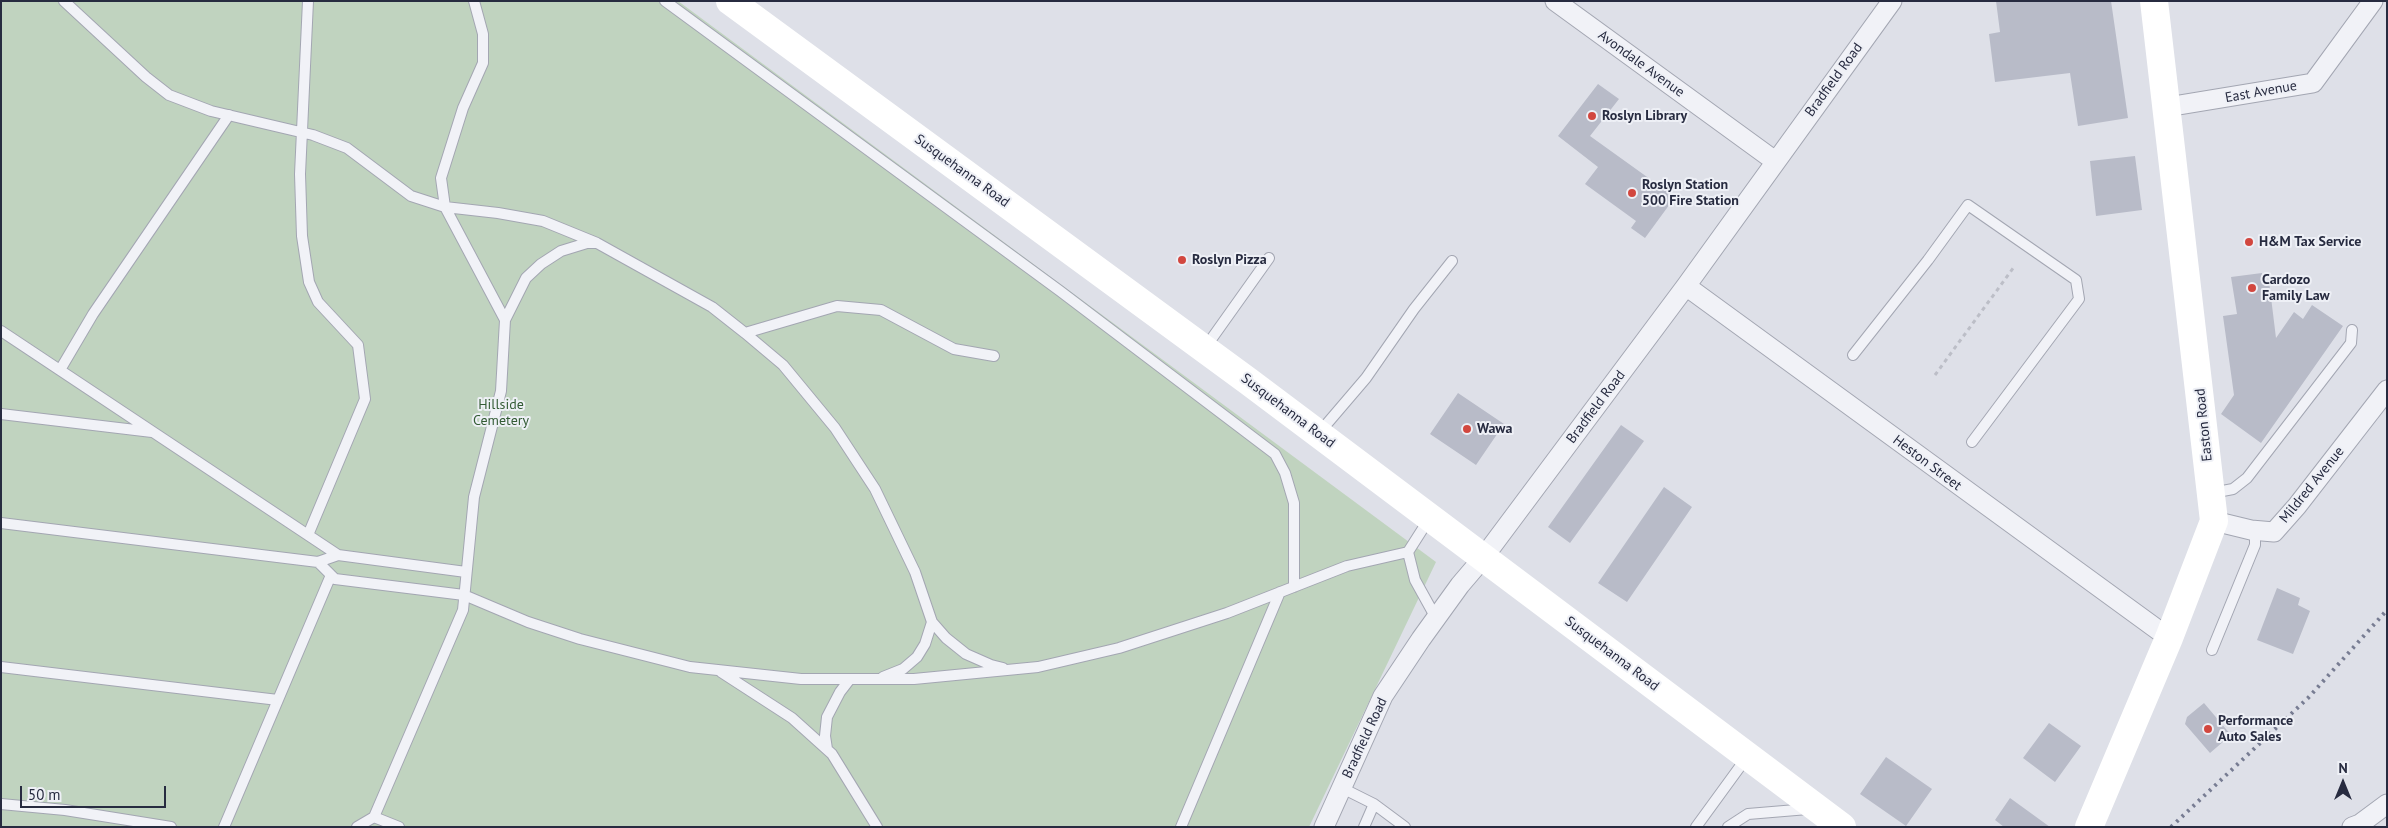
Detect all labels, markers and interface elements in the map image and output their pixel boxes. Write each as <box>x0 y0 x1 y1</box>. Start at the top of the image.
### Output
street label: Avondale Avenue <box>1595 27 1687 101</box>
street label: Bradfield Road <box>1802 40 1866 120</box>
street label: East Avenue <box>2224 77 2298 107</box>
place label: Roslyn Library <box>1602 108 1687 124</box>
marker: Roslyn Library <box>1586 110 1598 122</box>
street label: Susquehanna Road <box>911 131 1013 211</box>
place label: Roslyn Station 500 Fire Station <box>1642 177 1739 210</box>
marker: Roslyn Station 500 Fire Station <box>1626 187 1638 199</box>
place label: H&M Tax Service <box>2259 234 2361 250</box>
marker: H&M Tax Service <box>2243 236 2255 248</box>
place label: Roslyn Pizza <box>1192 252 1267 268</box>
marker: Roslyn Pizza <box>1176 254 1188 266</box>
place label: Cardozo Family Law <box>2262 272 2330 304</box>
marker: Cardozo Family Law <box>2246 282 2258 294</box>
street label: Bradfield Road <box>1563 367 1629 447</box>
street label: Susquehanna Road <box>1238 370 1338 452</box>
street label: Easton Road <box>2192 388 2216 462</box>
park label: Hillside Cemetery <box>473 397 529 430</box>
place label: Wawa <box>1477 421 1512 437</box>
marker: Wawa <box>1461 423 1473 435</box>
street label: Heston Street <box>1889 432 1965 494</box>
street label: Mildred Avenue <box>2276 443 2348 527</box>
street label: Susquehanna Road <box>1562 613 1662 695</box>
street label: Bradfield Road <box>1339 695 1391 781</box>
place label: Performance Auto Sales <box>2218 713 2293 746</box>
marker: Performance Auto Sales <box>2202 723 2214 735</box>
north arrow <box>2318 758 2368 808</box>
text: N <box>2338 759 2348 777</box>
scale bar <box>22 776 169 808</box>
text: 50 m <box>28 785 61 804</box>

